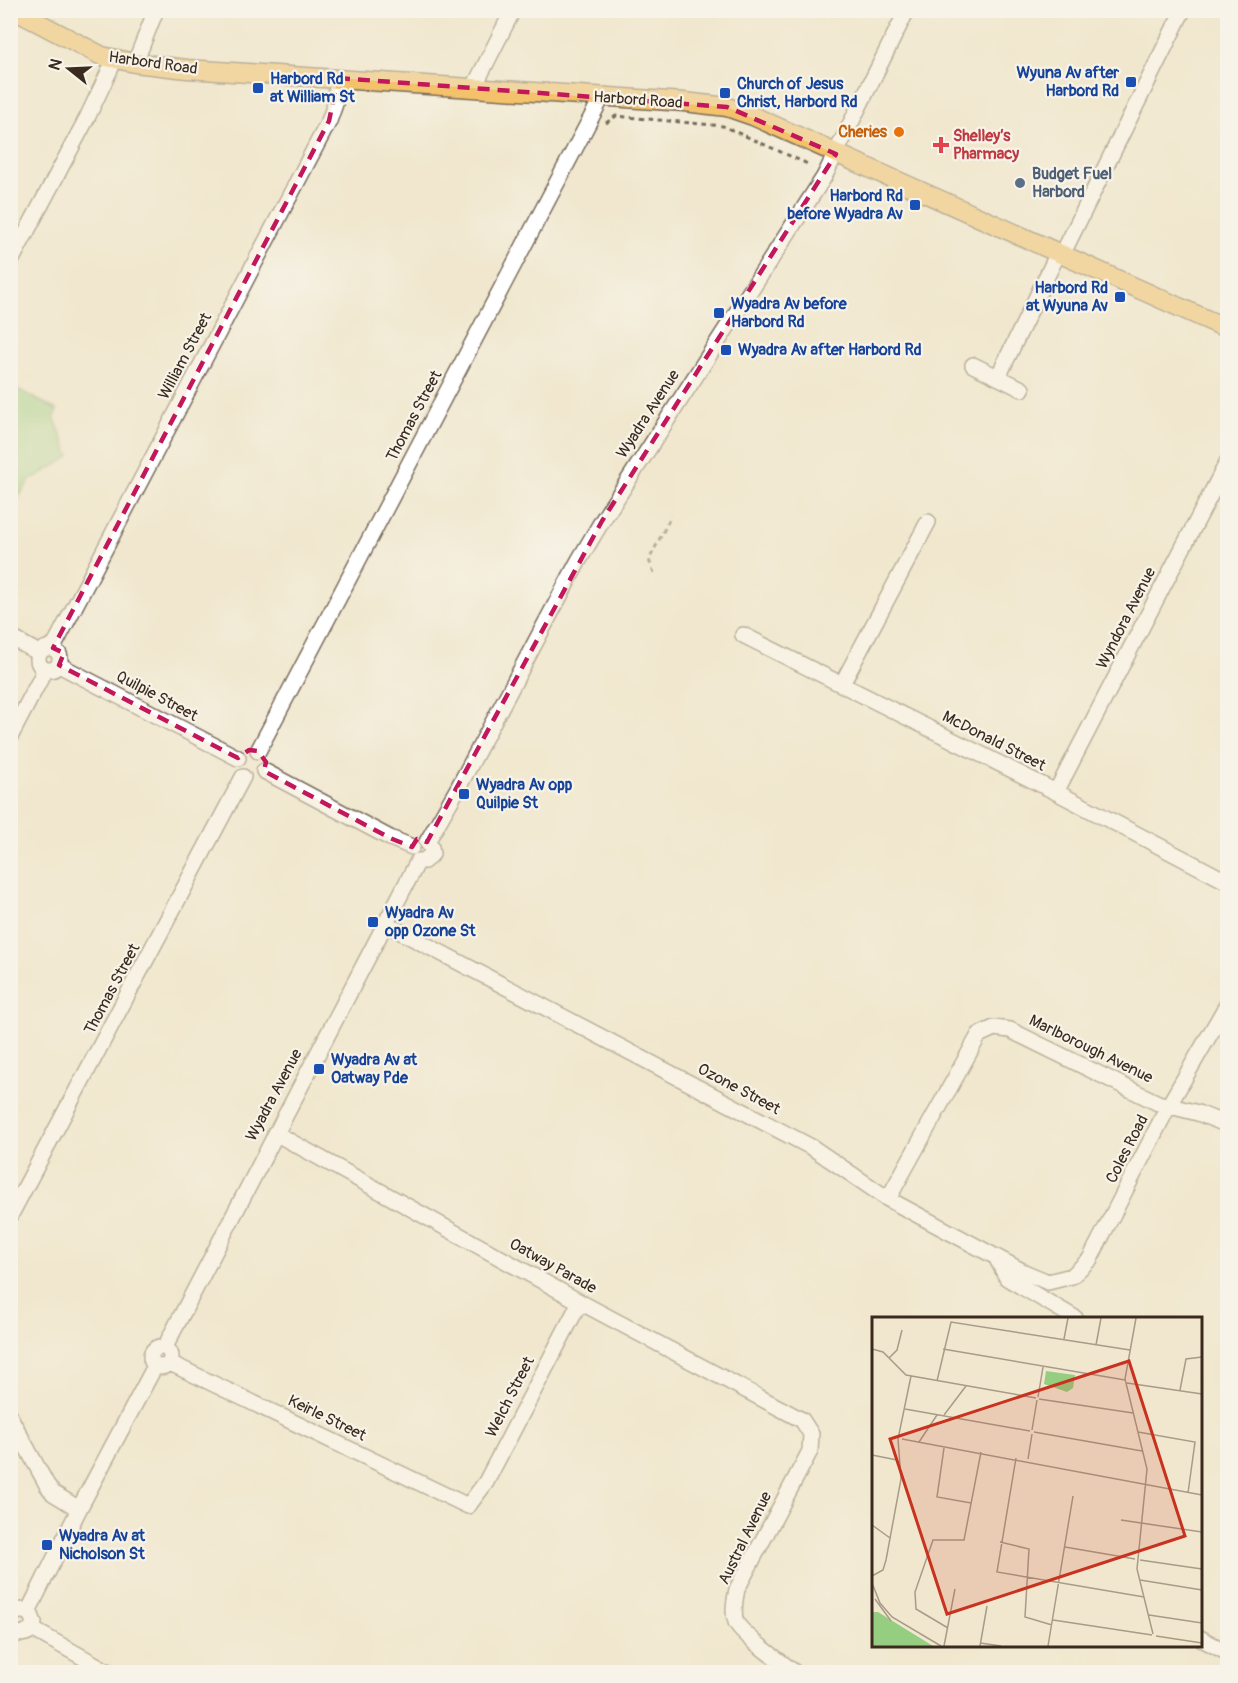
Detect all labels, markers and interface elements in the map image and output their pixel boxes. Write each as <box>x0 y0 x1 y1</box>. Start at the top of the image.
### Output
north arrow <box>39 39 99 99</box>
street label: Harbord Road <box>107 47 199 79</box>
text: N <box>45 56 67 73</box>
place label: Wyuna Av after Harbord Rd <box>1016 63 1119 101</box>
place label: Harbord Rd at William St <box>270 69 355 107</box>
place label: Church of Jesus Christ, Harbord Rd <box>737 74 858 112</box>
marker: Wyuna Av after Harbord Rd <box>1124 75 1138 89</box>
marker: Harbord Rd at William St <box>251 81 265 95</box>
marker: Church of Jesus Christ, Harbord Rd <box>718 86 732 100</box>
street label: Harbord Road <box>593 87 683 113</box>
place label: Cheries <box>838 122 888 142</box>
marker: Cheries <box>892 125 906 139</box>
place label: Shelley’s Pharmacy <box>953 126 1019 164</box>
marker: Shelley’s Pharmacy <box>934 138 948 152</box>
place label: Budget Fuel Harbord <box>1032 164 1112 202</box>
marker: Budget Fuel Harbord <box>1013 176 1027 190</box>
place label: Harbord Rd before Wyadra Av <box>787 186 903 224</box>
marker: Harbord Rd before Wyadra Av <box>908 198 922 212</box>
place label: Harbord Rd at Wyuna Av <box>1026 278 1108 316</box>
marker: Harbord Rd at Wyuna Av <box>1113 290 1127 304</box>
place label: Wyadra Av before Harbord Rd <box>731 294 848 332</box>
marker: Wyadra Av before Harbord Rd <box>712 306 726 320</box>
street label: William Street <box>154 309 217 403</box>
place label: Wyadra Av after Harbord Rd <box>738 340 922 360</box>
marker: Wyadra Av after Harbord Rd <box>719 343 733 357</box>
street label: Wyadra Avenue <box>612 366 684 462</box>
street label: Thomas Street <box>382 367 447 465</box>
street label: Wyndora Avenue <box>1092 564 1160 672</box>
street label: Quilpie Street <box>113 666 202 726</box>
street label: McDonald Street <box>939 706 1049 776</box>
place label: Wyadra Av opp Quilpie St <box>476 775 573 813</box>
marker: Wyadra Av opp Quilpie St <box>457 787 471 801</box>
place label: Wyadra Av opp Ozone St <box>384 903 476 941</box>
marker: Wyadra Av opp Ozone St <box>366 915 380 929</box>
street label: Thomas Street <box>80 940 145 1038</box>
street label: Marlborough Avenue <box>1026 1010 1156 1088</box>
street label: Wyadra Avenue <box>241 1045 307 1145</box>
place label: Wyadra Av at Oatway Pde <box>331 1050 417 1088</box>
street label: Ozone Street <box>694 1059 784 1119</box>
marker: Wyadra Av at Oatway Pde <box>312 1062 326 1076</box>
street label: Coles Road <box>1101 1112 1153 1186</box>
street label: Oatway Parade <box>506 1234 600 1298</box>
inset map <box>872 1317 1202 1647</box>
street label: Welch Street <box>481 1353 539 1441</box>
street label: Keirle Street <box>285 1390 370 1446</box>
street label: Austral Avenue <box>714 1488 776 1588</box>
place label: Wyadra Av at Nicholson St <box>59 1526 145 1564</box>
marker: Wyadra Av at Nicholson St <box>40 1538 54 1552</box>

